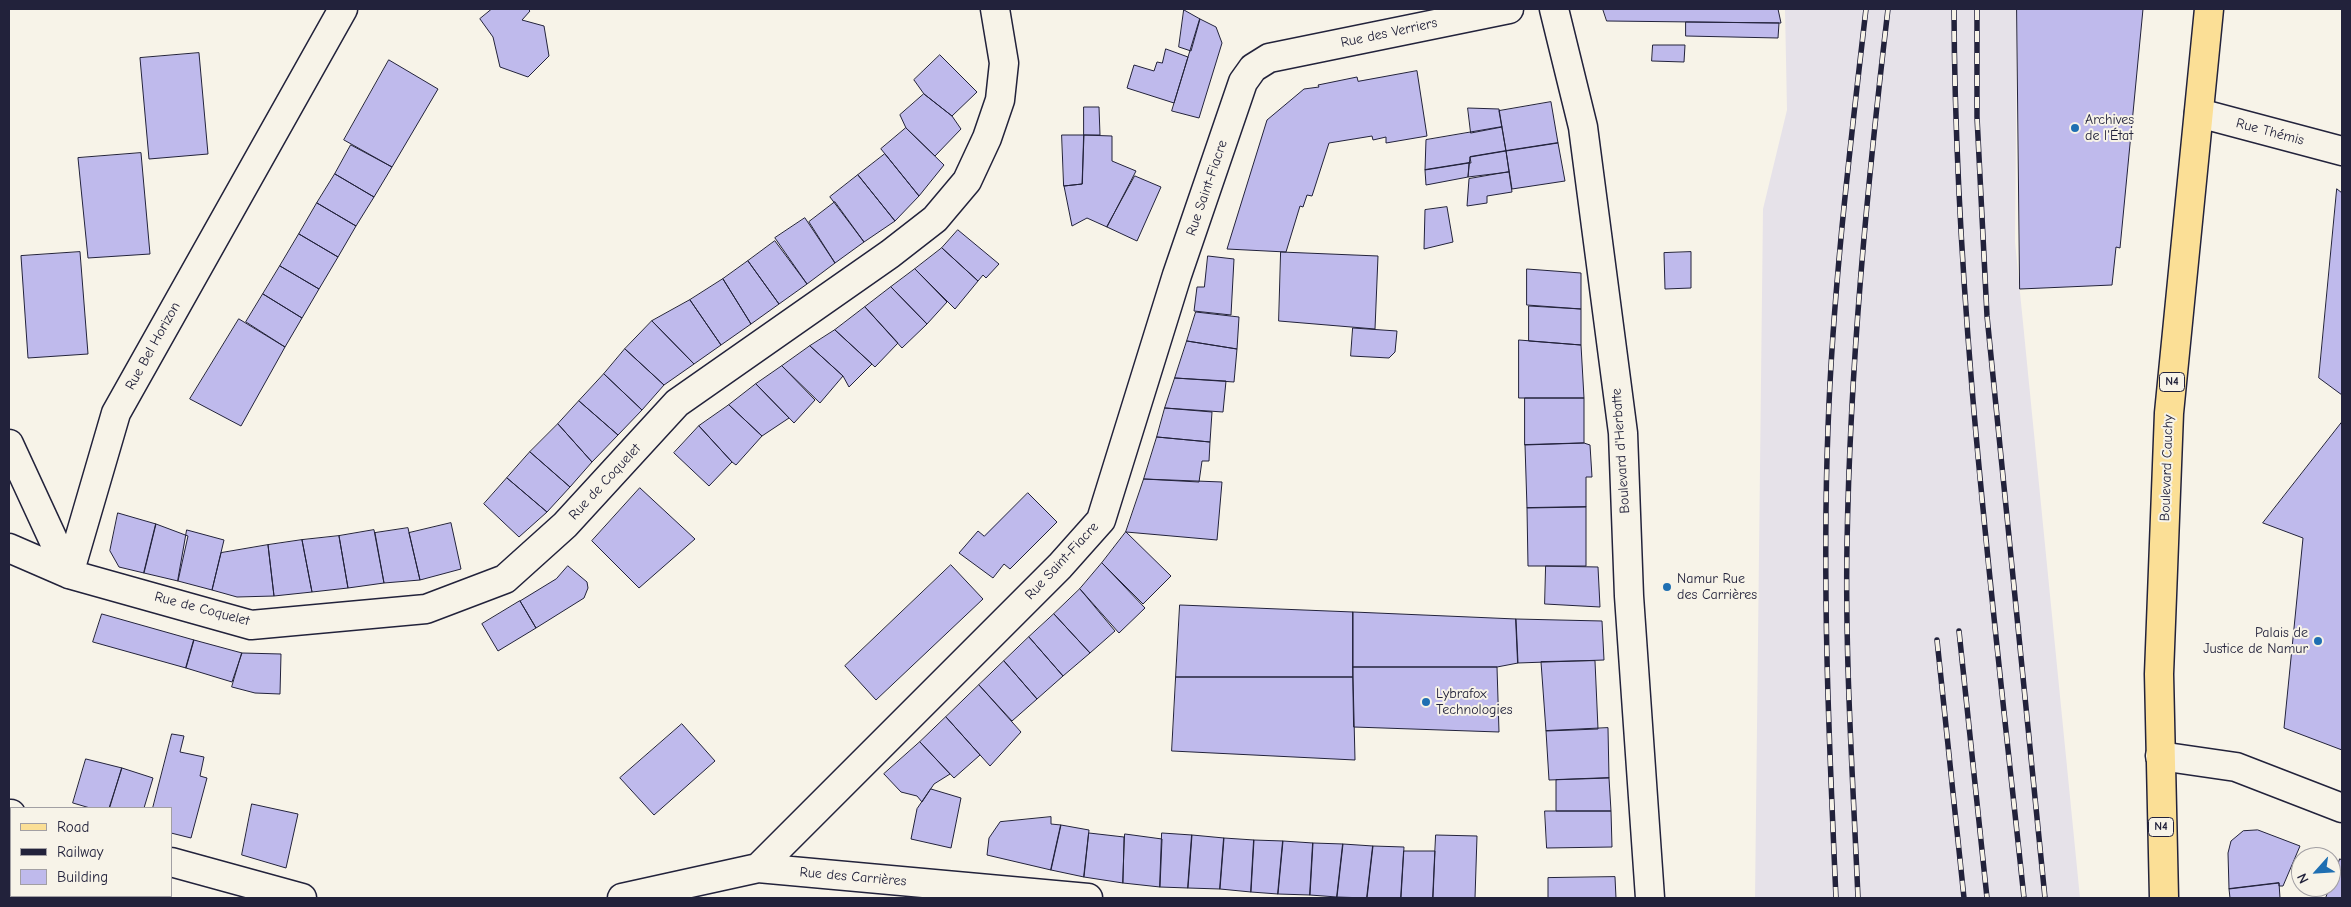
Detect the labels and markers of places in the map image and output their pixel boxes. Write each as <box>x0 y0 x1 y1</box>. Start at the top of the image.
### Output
place label: Archives de l'État <box>2085 112 2134 144</box>
marker: Archives de l'État <box>2069 122 2081 134</box>
place label: Namur Rue des Carrières <box>1677 571 1757 604</box>
marker: Namur Rue des Carrières <box>1661 581 1673 593</box>
place label: Palais de Justice de Namur <box>2203 625 2308 658</box>
marker: Palais de Justice de Namur <box>2312 635 2324 647</box>
place label: Lybrafox Technologies <box>1436 686 1513 719</box>
marker: Lybrafox Technologies <box>1420 696 1432 708</box>

